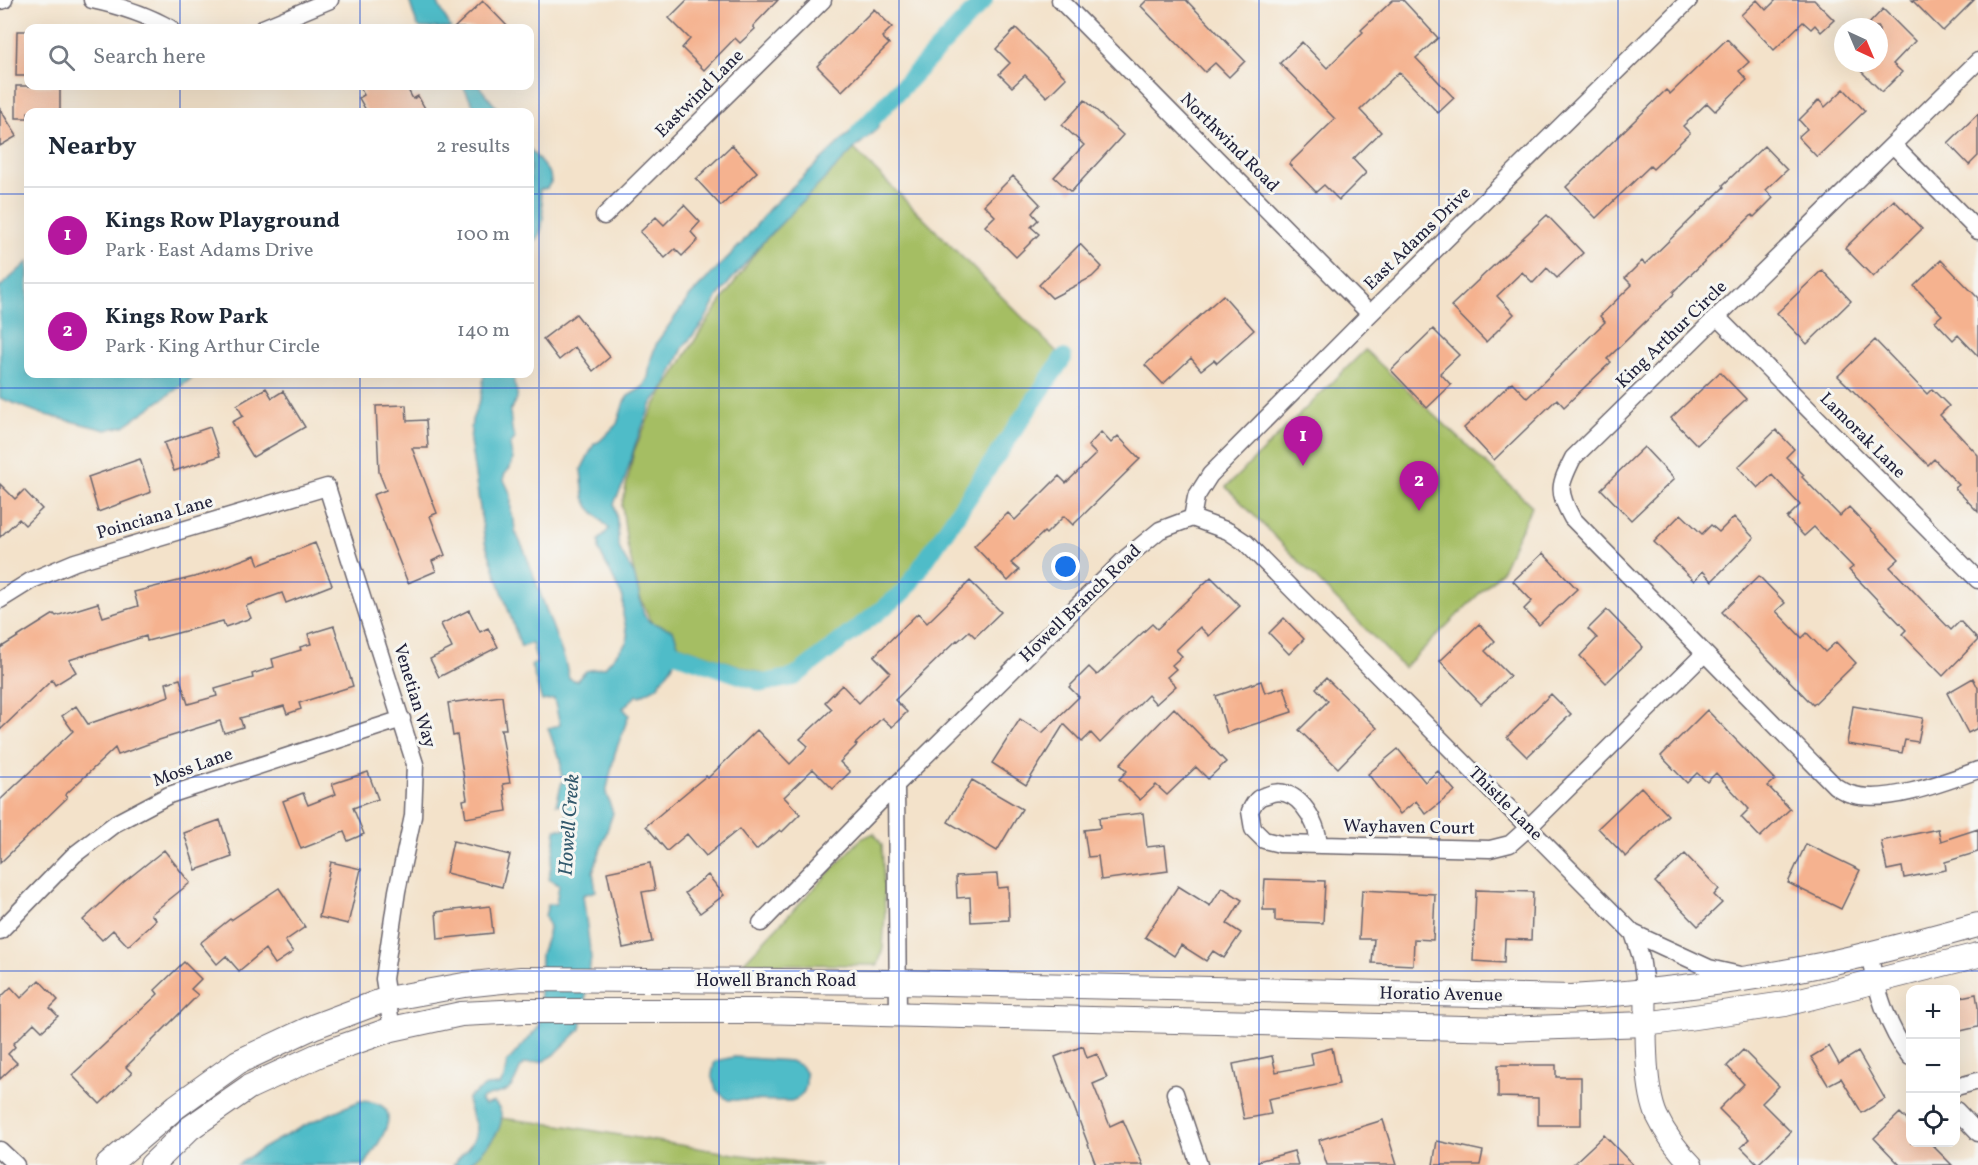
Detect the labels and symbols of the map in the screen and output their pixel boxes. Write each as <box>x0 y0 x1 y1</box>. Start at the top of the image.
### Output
north arrow <box>1834 18 1888 72</box>
street label: Eastwind Lane <box>650 44 750 144</box>
street label: Northwind Road <box>1174 88 1284 198</box>
street label: East Adams Drive <box>1359 181 1477 297</box>
street label: King Arthur Circle <box>1611 275 1733 395</box>
street label: Lamorak Lane <box>1813 387 1911 485</box>
pin: 1 <box>1284 416 1322 466</box>
pin: 2 <box>1400 462 1438 511</box>
street label: Poinciana Lane <box>94 489 216 547</box>
street label: Howell Branch Road <box>1015 539 1147 669</box>
your location <box>1051 552 1080 581</box>
street label: Venetian Way <box>386 641 442 751</box>
street label: Moss Lane <box>150 742 236 794</box>
street label: Thistle Lane <box>1462 761 1548 847</box>
water label: Howell Creek <box>552 773 588 877</box>
street label: Wayhaven Court <box>1343 814 1475 842</box>
street label: Howell Branch Road <box>696 969 856 994</box>
street label: Horatio Avenue <box>1379 981 1503 1009</box>

